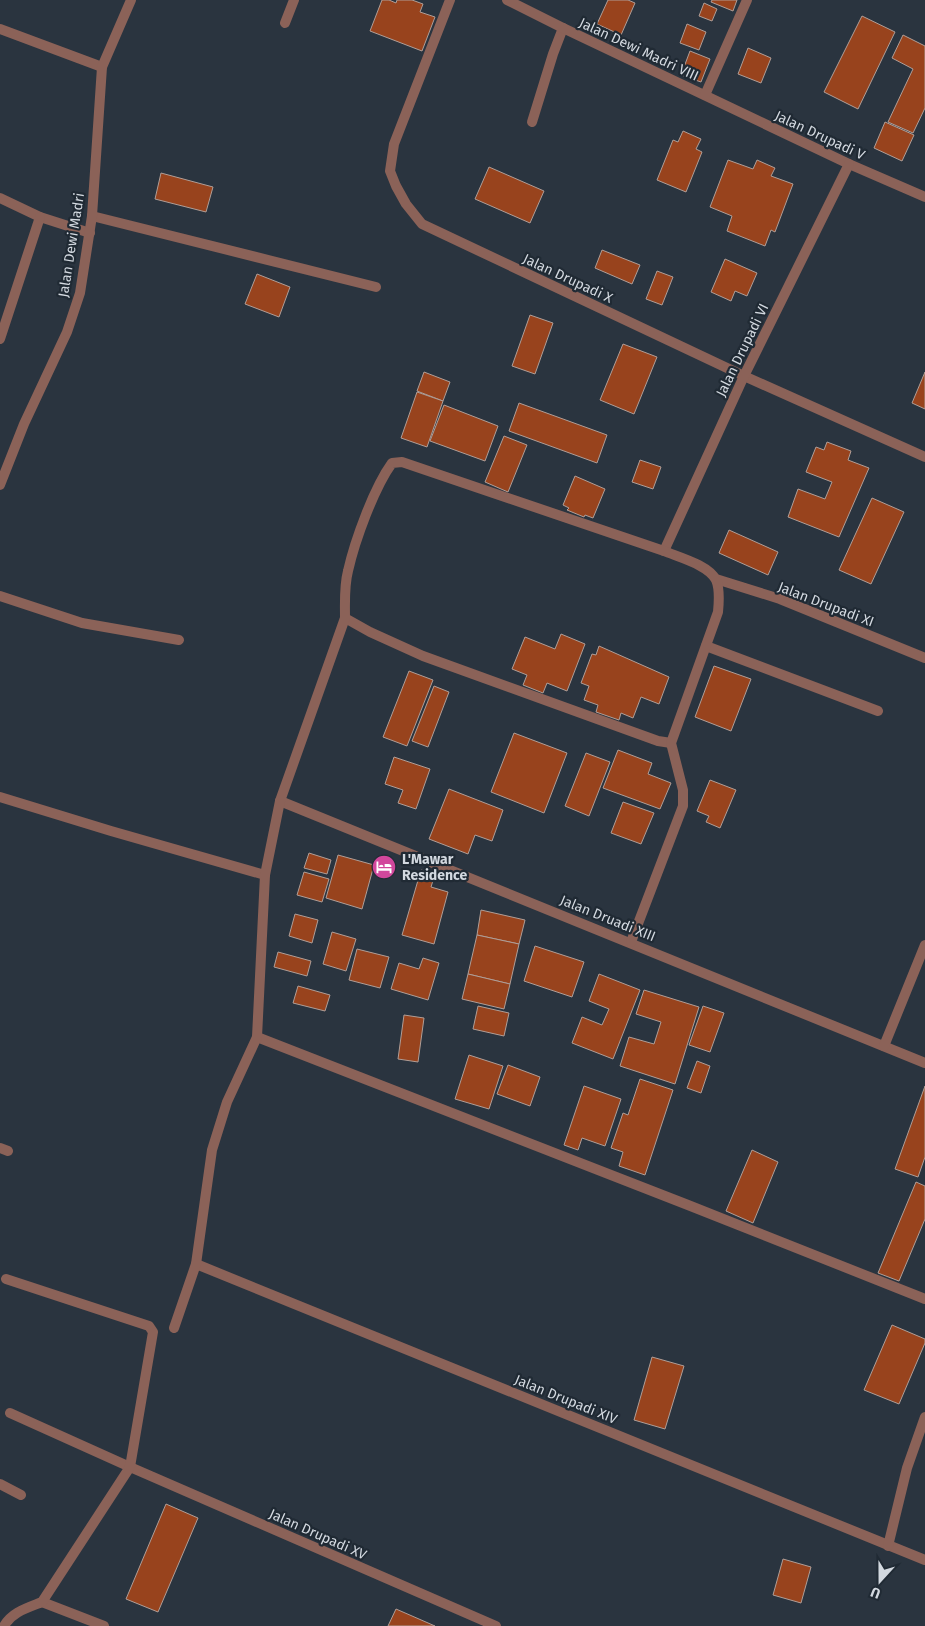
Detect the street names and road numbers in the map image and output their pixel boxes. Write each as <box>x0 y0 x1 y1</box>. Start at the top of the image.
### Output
street label: Jalan Dewi Madri VIII <box>576 14 701 85</box>
street label: Jalan Drupadi V <box>772 107 868 164</box>
street label: Jalan Dewi Madri <box>55 191 88 299</box>
street label: Jalan Drupadi X <box>520 250 616 307</box>
street label: Jalan Drupadi VI <box>713 301 772 400</box>
street label: Jalan Drupadi XI <box>775 578 876 631</box>
street label: Jalan Druadi XIII <box>558 892 658 945</box>
street label: Jalan Drupadi XIV <box>512 1371 620 1428</box>
street label: Jalan Drupadi XV <box>266 1505 369 1564</box>

